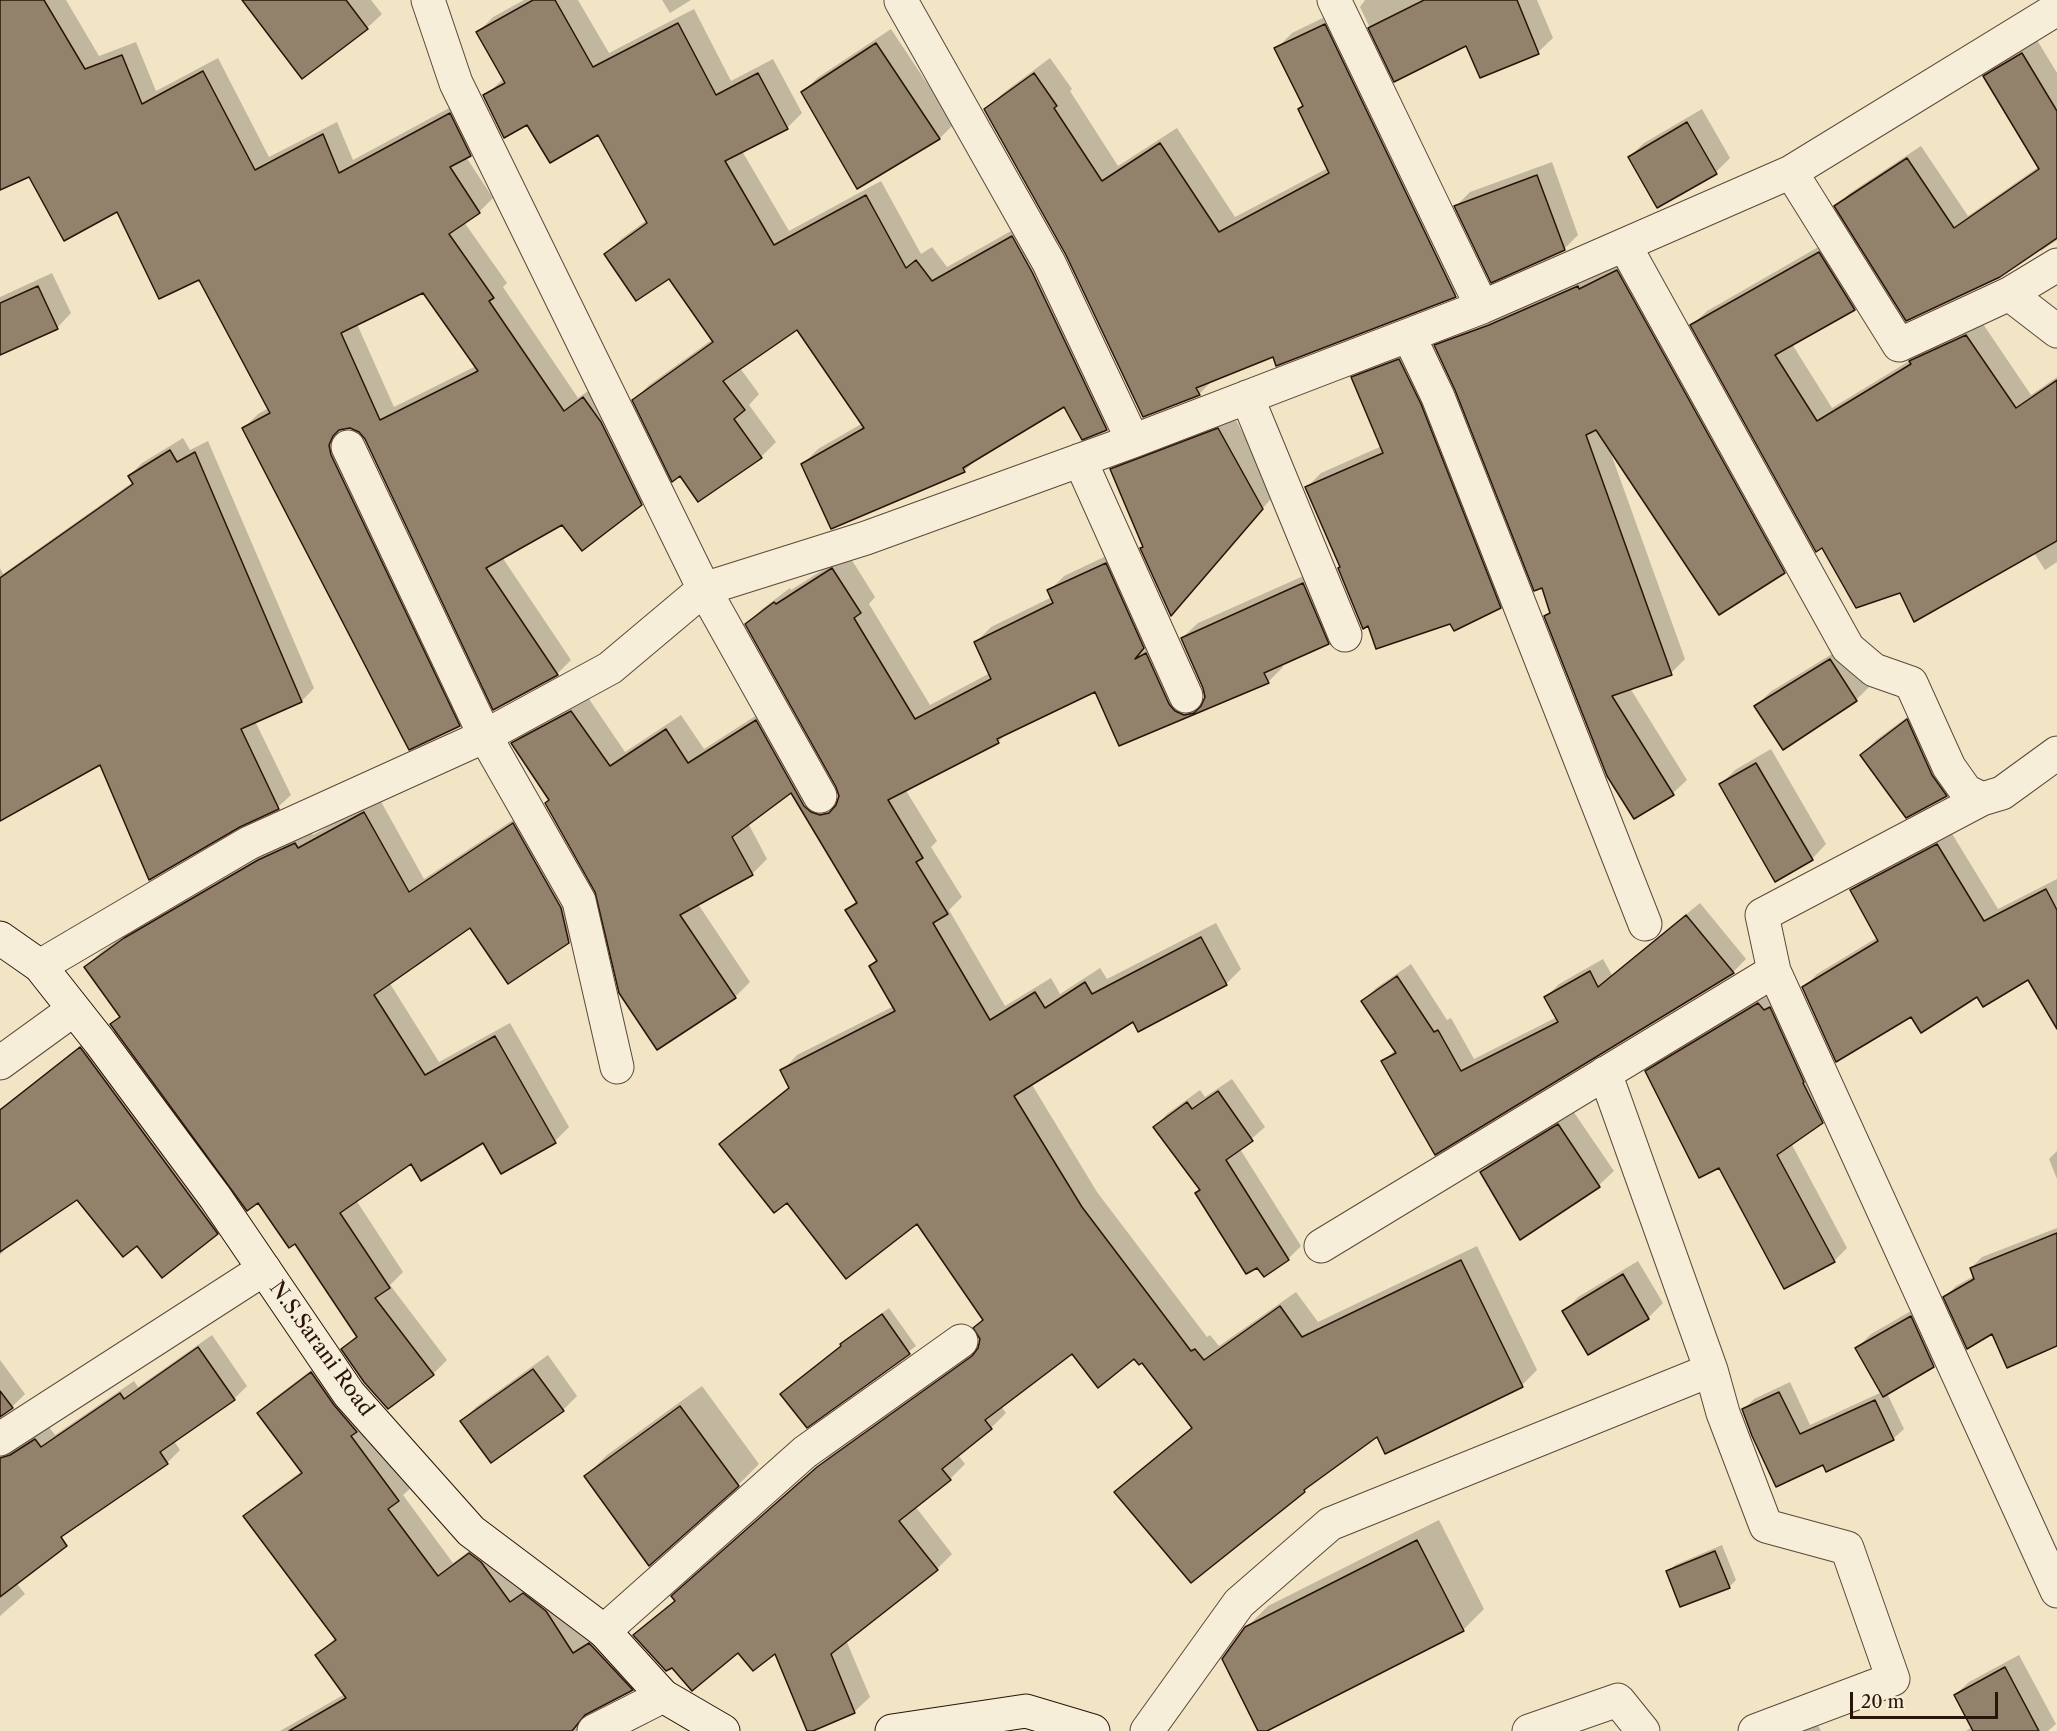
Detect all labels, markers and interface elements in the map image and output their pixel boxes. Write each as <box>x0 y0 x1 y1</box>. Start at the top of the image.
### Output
street label: N.S.Sarani Road <box>263 1276 379 1422</box>
scale bar <box>1853 1680 2002 1718</box>
text: 20 m <box>1861 1691 1904 1713</box>

